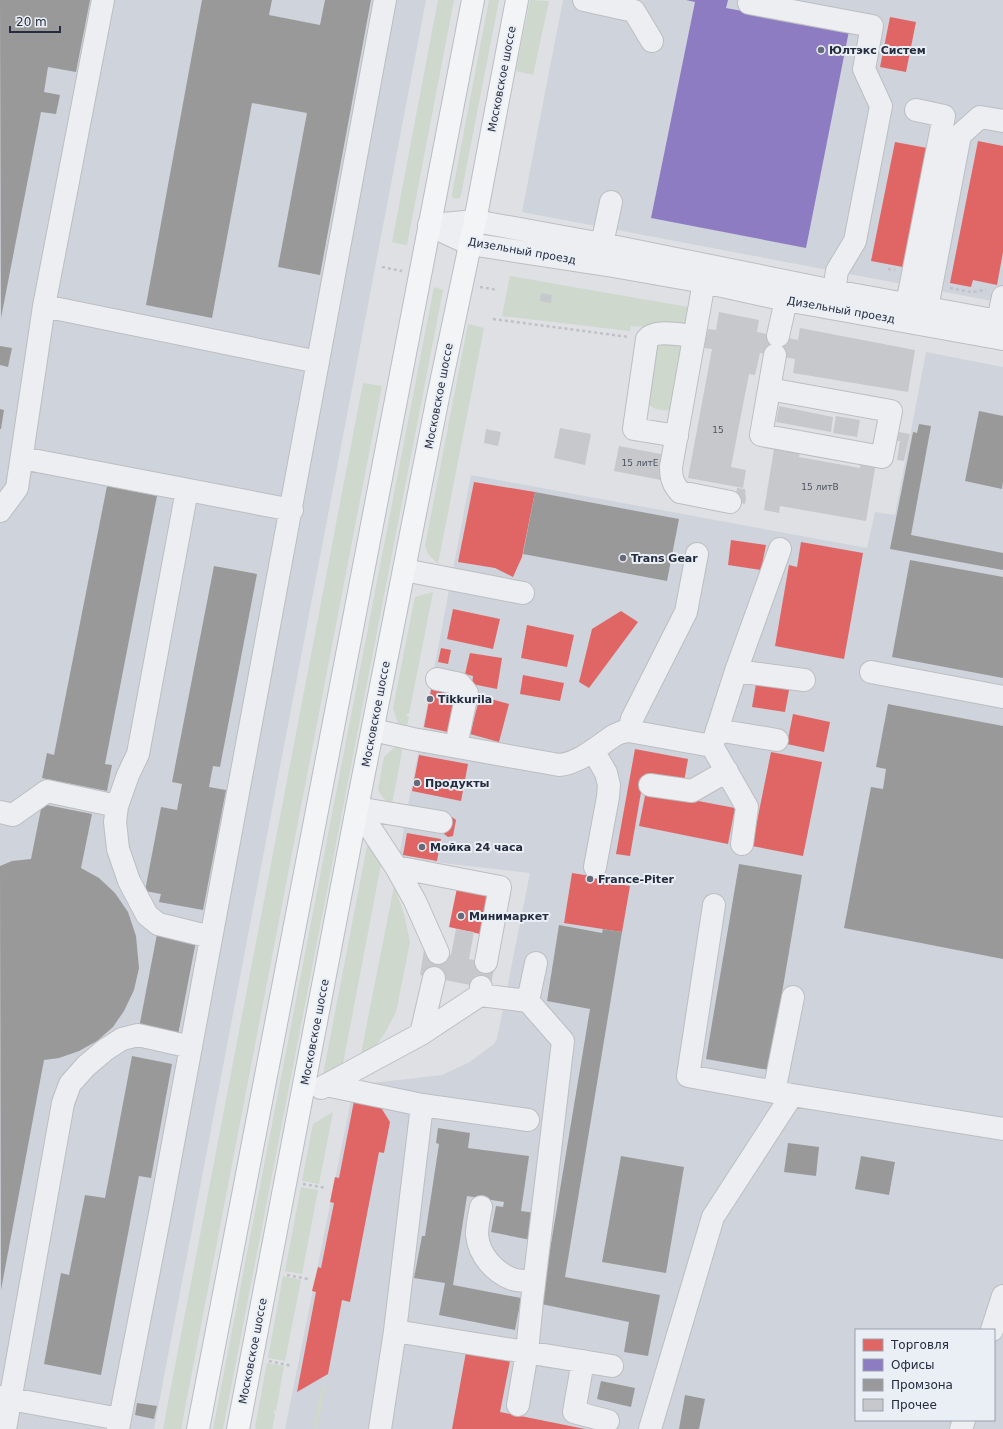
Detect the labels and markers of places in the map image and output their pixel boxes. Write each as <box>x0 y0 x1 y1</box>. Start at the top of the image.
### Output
place label: Юлтэкс Систем <box>829 44 926 57</box>
marker: Юлтэкс Систем <box>816 45 826 55</box>
place label: Trans Gear <box>631 552 698 565</box>
marker: Trans Gear <box>618 553 628 563</box>
place label: Tikkurila <box>438 693 492 706</box>
marker: Tikkurila <box>425 694 435 704</box>
place label: Продукты <box>425 777 490 790</box>
marker: Продукты <box>412 778 422 788</box>
place label: Мойка 24 часа <box>430 841 523 854</box>
marker: Мойка 24 часа <box>417 842 427 852</box>
place label: France-Piter <box>598 873 675 886</box>
marker: France-Piter <box>585 874 595 884</box>
place label: Минимаркет <box>469 910 549 923</box>
marker: Минимаркет <box>456 911 466 921</box>

